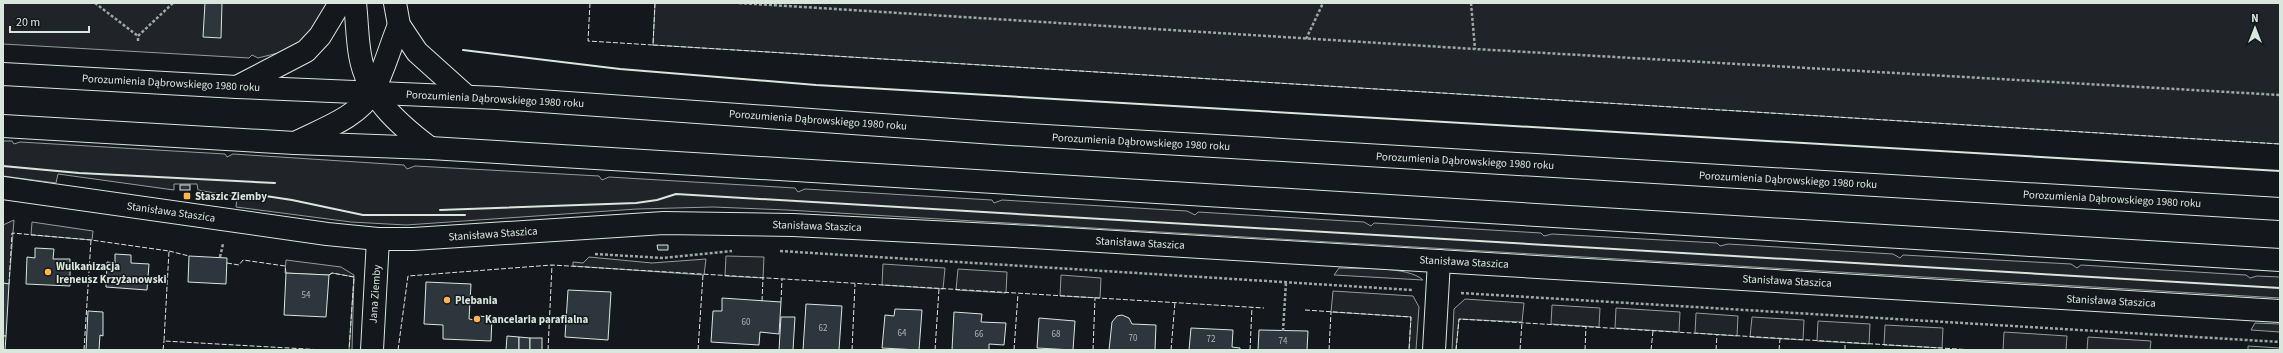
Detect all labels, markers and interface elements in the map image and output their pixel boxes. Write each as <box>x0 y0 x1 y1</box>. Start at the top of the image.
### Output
scale bar <box>10 8 89 34</box>
north arrow <box>2235 8 2275 48</box>
text: N <box>2251 11 2259 26</box>
text: 20 m <box>16 14 40 31</box>
street label: Porozumienia Dąbrowskiego 1980 roku <box>82 71 261 95</box>
street label: Porozumienia Dąbrowskiego 1980 roku <box>406 87 585 111</box>
street label: Porozumienia Dąbrowskiego 1980 roku <box>728 106 908 134</box>
street label: Porozumienia Dąbrowskiego 1980 roku <box>1052 130 1231 154</box>
street label: Porozumienia Dąbrowskiego 1980 roku <box>1376 149 1555 173</box>
street label: Porozumienia Dąbrowskiego 1980 roku <box>1699 168 1878 192</box>
street label: Porozumienia Dąbrowskiego 1980 roku <box>2023 187 2202 211</box>
place label: Staszic Ziemby <box>195 189 267 204</box>
marker: Staszic Ziemby <box>182 191 192 201</box>
street label: Stanisława Staszica <box>126 198 216 226</box>
street label: Stanisława Staszica <box>772 217 862 235</box>
street label: Stanisława Staszica <box>448 223 538 245</box>
street label: Stanisława Staszica <box>1095 233 1185 253</box>
street label: Stanisława Staszica <box>1419 252 1509 272</box>
place label: Wulkanizacja Ireneusz Krzyżanowski <box>56 259 167 287</box>
street label: Jana Ziemby <box>365 264 385 324</box>
marker: Wulkanizacja Ireneusz Krzyżanowski <box>43 267 53 277</box>
street label: Stanisława Staszica <box>1742 271 1832 291</box>
house number: 54 <box>302 289 311 302</box>
street label: Stanisława Staszica <box>2066 291 2156 311</box>
place label: Plebania <box>455 293 498 308</box>
marker: Plebania <box>442 295 452 305</box>
place label: Kancelaria parafialna <box>485 312 589 327</box>
marker: Kancelaria parafialna <box>472 314 482 324</box>
house number: 60 <box>742 316 751 329</box>
house number: 62 <box>819 322 828 335</box>
house number: 64 <box>898 327 907 340</box>
house number: 66 <box>975 328 984 341</box>
house number: 68 <box>1052 328 1061 341</box>
house number: 70 <box>1129 332 1138 345</box>
house number: 72 <box>1207 333 1216 346</box>
house number: 74 <box>1279 335 1288 348</box>

